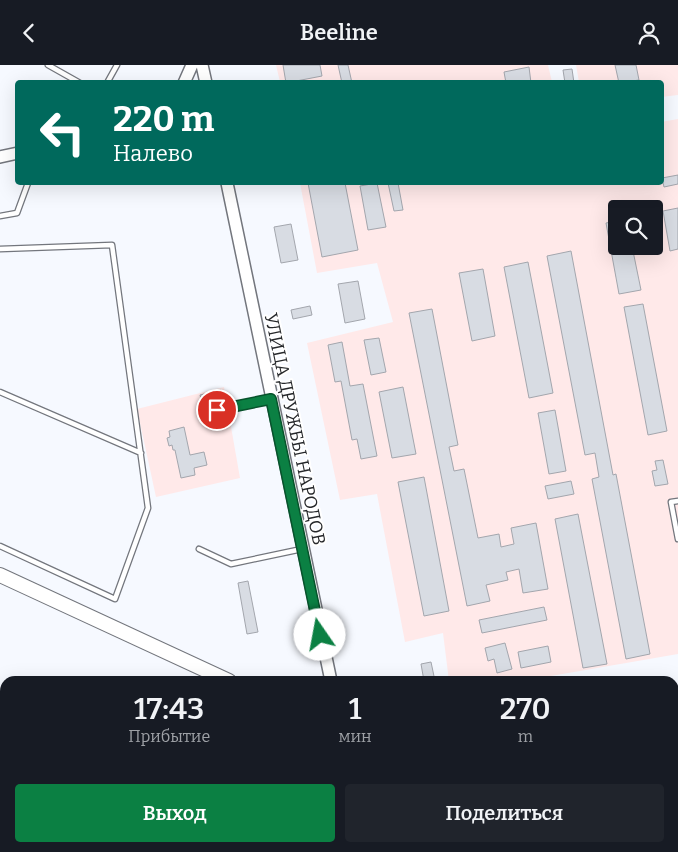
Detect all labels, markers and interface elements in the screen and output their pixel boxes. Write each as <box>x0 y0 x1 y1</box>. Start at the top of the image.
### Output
icon: back <box>15 19 43 47</box>
text: Beeline <box>300 19 378 46</box>
icon: person <box>635 19 663 47</box>
text: 220 m <box>113 98 214 140</box>
icon: left <box>30 100 95 165</box>
text: Налево <box>113 140 193 167</box>
map controls <box>608 200 663 255</box>
button: search <box>608 200 663 255</box>
street label: УЛИЦА ДРУЖБЫ НАРОДОВ <box>260 311 330 547</box>
pin <box>196 389 238 431</box>
icon: arrive <box>203 396 231 424</box>
position arrow <box>293 608 345 660</box>
text: 17:43 <box>134 691 204 727</box>
text: 1 <box>349 691 361 727</box>
text: 270 <box>500 691 551 727</box>
text: Прибытие <box>128 727 210 746</box>
text: мин <box>338 727 372 746</box>
text: m <box>518 727 533 746</box>
button: Выход <box>15 784 335 842</box>
button: Поделиться <box>345 784 664 842</box>

